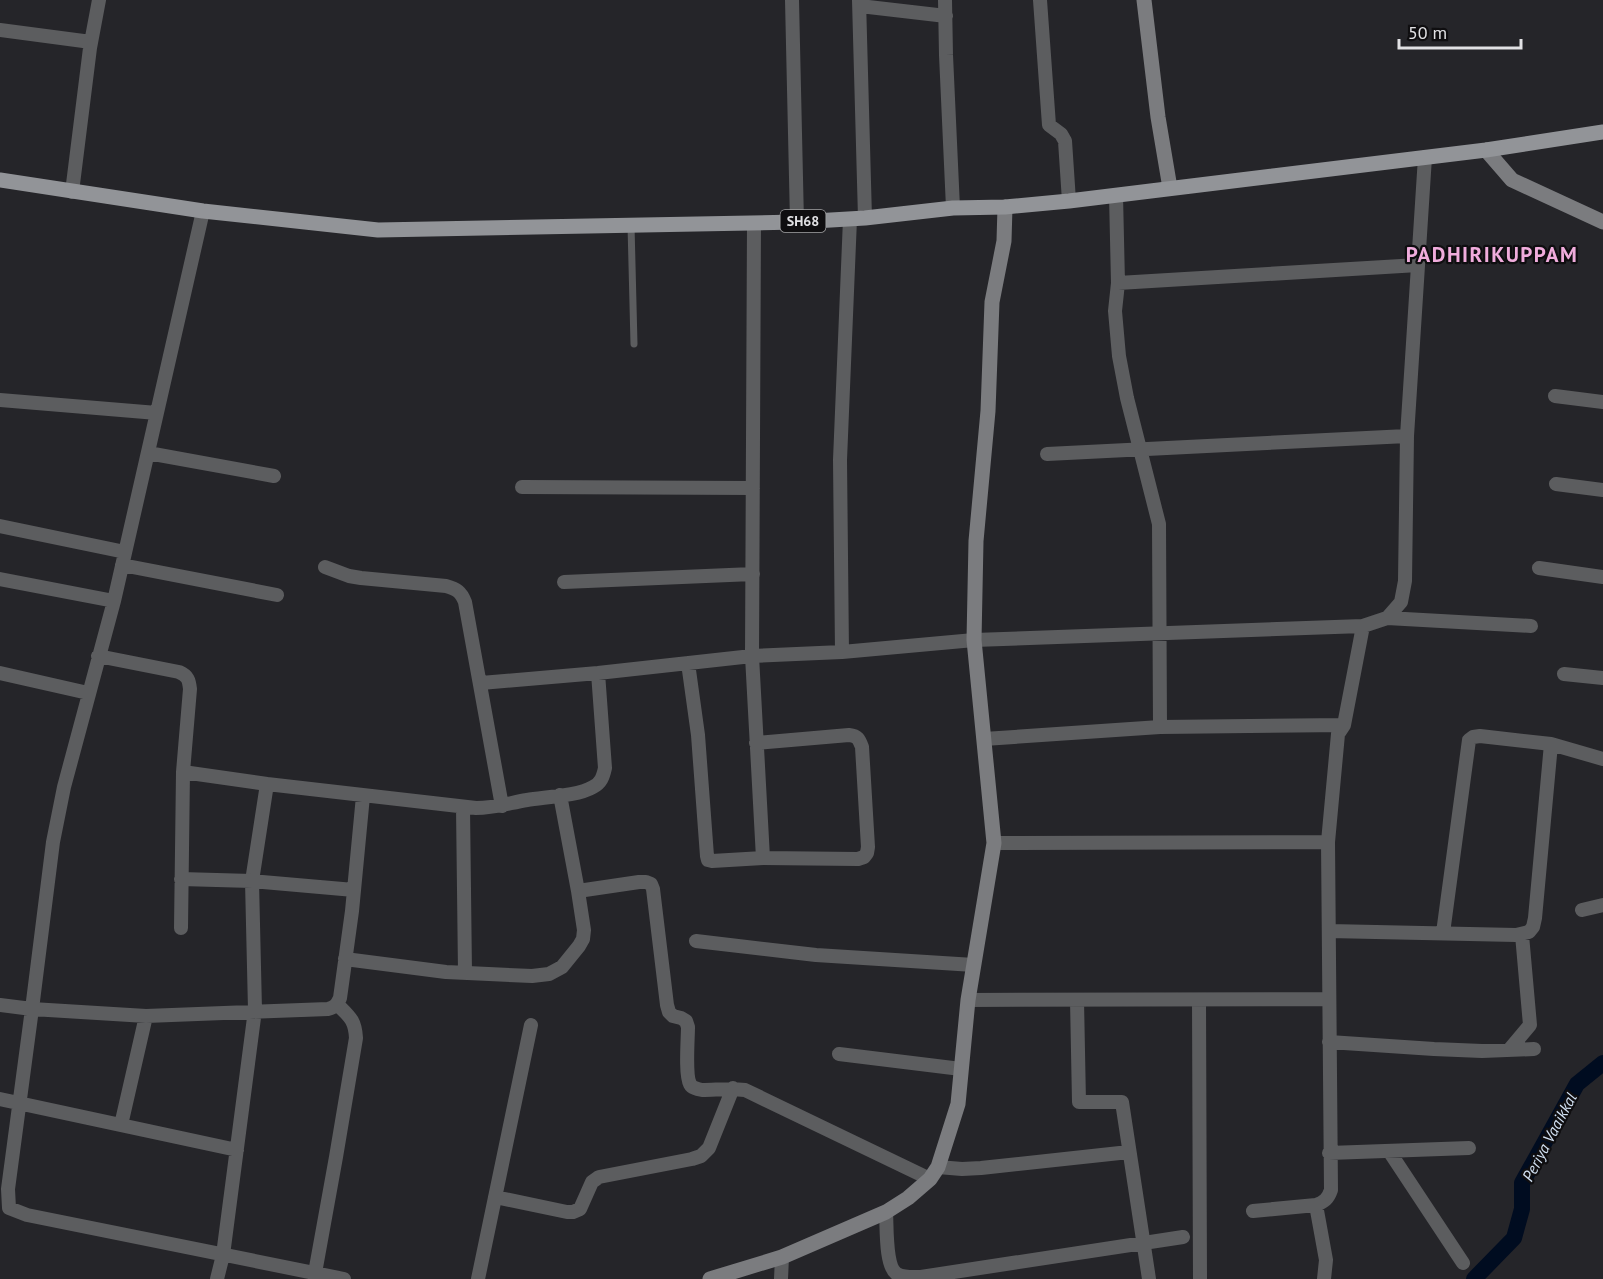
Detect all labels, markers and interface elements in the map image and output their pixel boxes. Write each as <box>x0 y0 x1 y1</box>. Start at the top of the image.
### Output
scale bar <box>1399 12 1520 50</box>
text: 50 m <box>1408 21 1447 44</box>
road number: SH68 <box>780 210 826 232</box>
district label: PADHIRIKUPPAM <box>1406 241 1578 268</box>
water label: Periya Vaaikkal <box>1517 1089 1581 1185</box>

